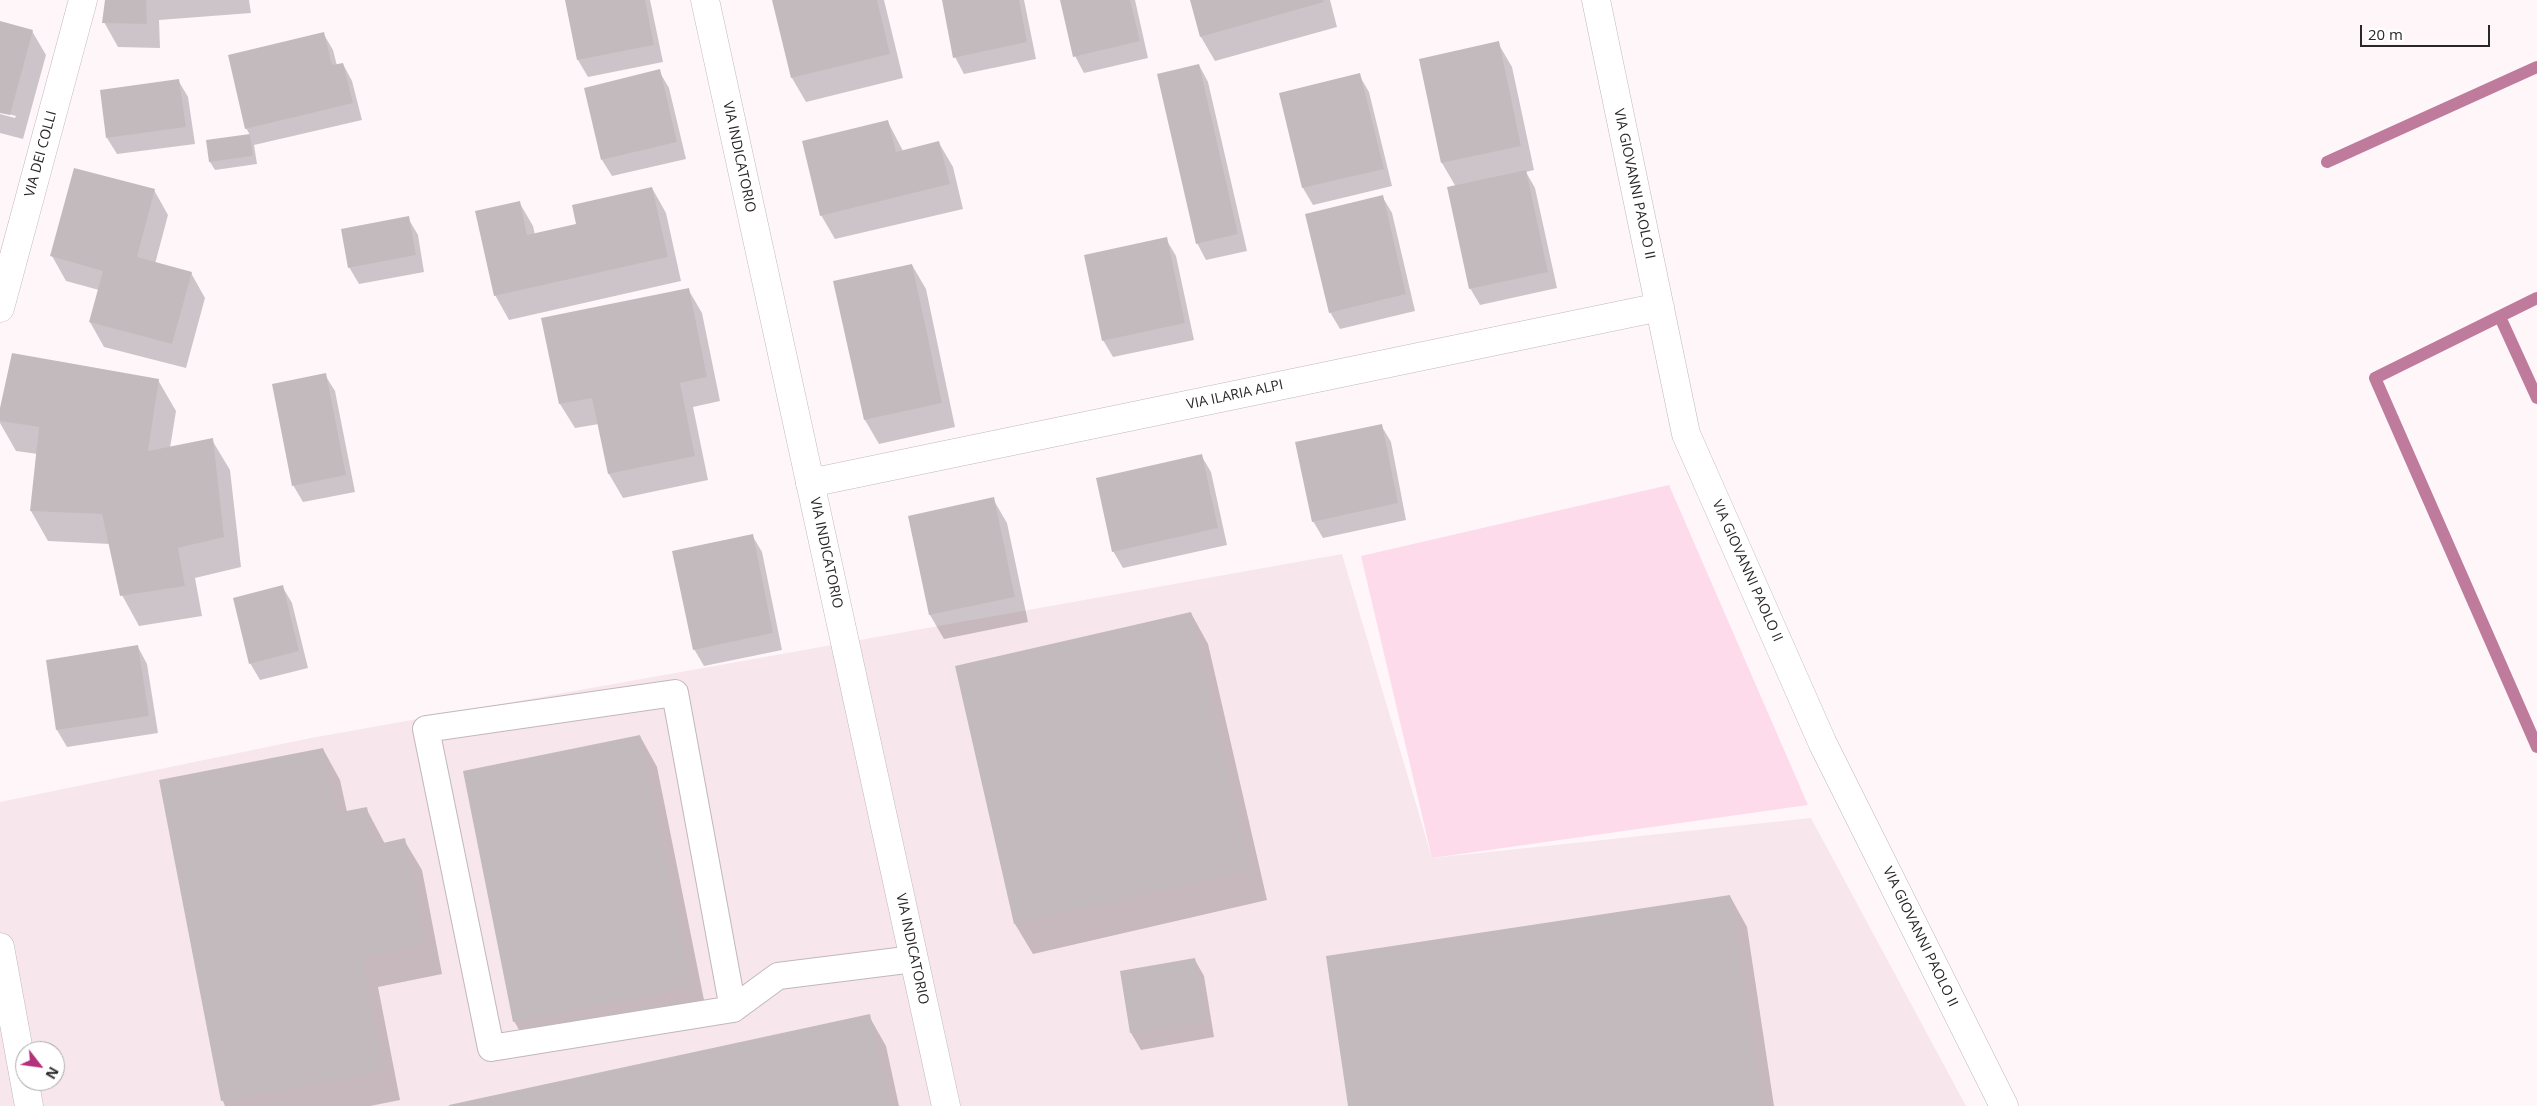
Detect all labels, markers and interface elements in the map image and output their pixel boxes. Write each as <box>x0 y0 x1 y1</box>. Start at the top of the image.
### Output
scale bar <box>2362 15 2492 47</box>
text: 20 m <box>2368 24 2403 44</box>
street label: VIA INDICATORIO <box>719 100 759 214</box>
street label: VIA GIOVANNI PAOLO II <box>1610 107 1658 261</box>
street label: VIA DEI COLLI <box>21 109 61 199</box>
street label: VIA ILARIA ALPI <box>1185 377 1285 413</box>
street label: VIA INDICATORIO <box>806 496 846 610</box>
street label: VIA GIOVANNI PAOLO II <box>1708 498 1786 644</box>
street label: VIA GIOVANNI PAOLO II <box>1879 864 1961 1010</box>
street label: VIA INDICATORIO <box>892 892 932 1006</box>
north arrow <box>15 1041 65 1091</box>
text: N <box>41 1064 64 1083</box>

